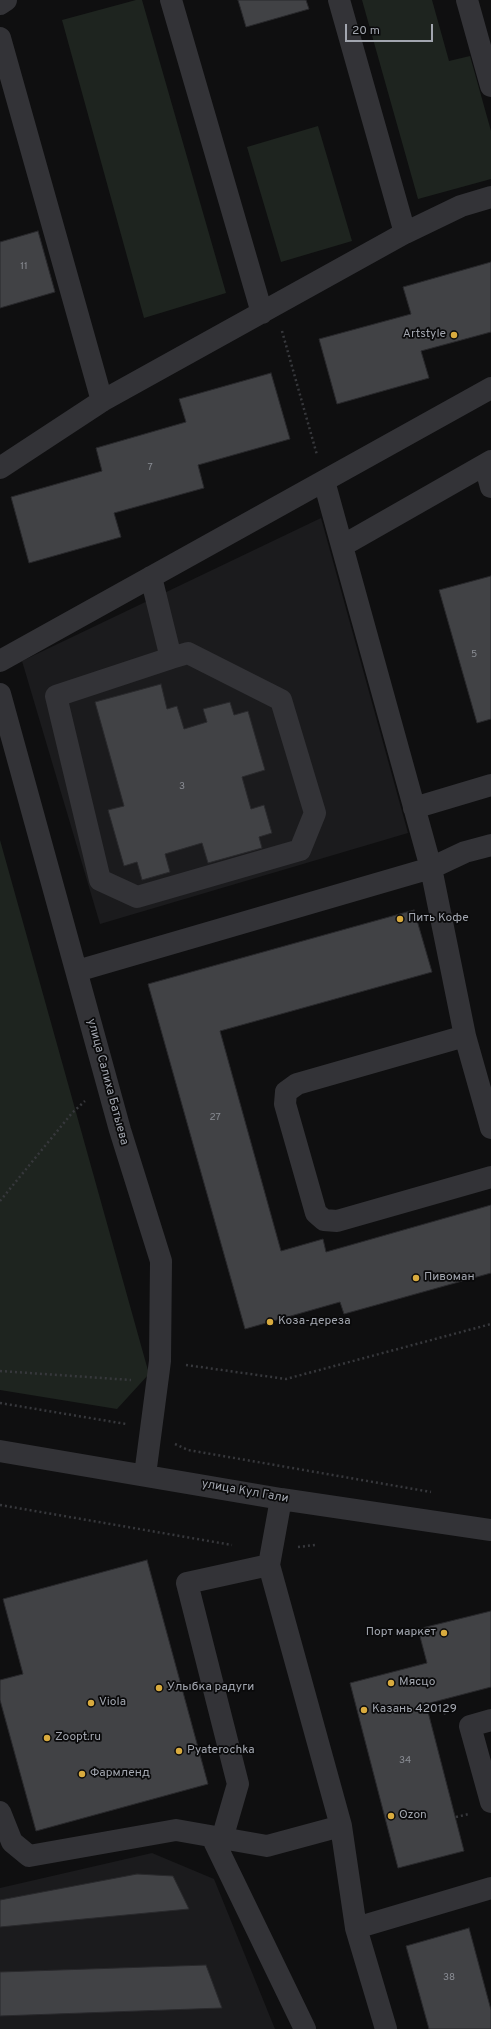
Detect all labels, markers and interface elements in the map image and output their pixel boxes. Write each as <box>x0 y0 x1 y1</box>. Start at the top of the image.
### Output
scale bar <box>347 16 435 42</box>
text: 20 m <box>352 23 380 39</box>
house number: 11 <box>20 261 28 273</box>
place label: Artstyle <box>403 328 446 342</box>
marker: Artstyle <box>449 330 459 340</box>
house number: 7 <box>147 462 153 474</box>
house number: 5 <box>471 649 477 661</box>
house number: 3 <box>179 781 185 793</box>
place label: Пить Кофе <box>408 912 469 926</box>
marker: Пить Кофе <box>395 914 405 924</box>
street label: улица Салиха Батыева <box>83 1017 131 1147</box>
house number: 27 <box>209 1112 221 1124</box>
place label: Пивоман <box>424 1271 475 1285</box>
marker: Пивоман <box>411 1273 421 1283</box>
place label: Коза-дереза <box>278 1315 351 1329</box>
marker: Коза-дереза <box>265 1317 275 1327</box>
street label: улица Кул Гали <box>200 1477 290 1507</box>
place label: Порт маркет <box>366 1626 436 1640</box>
marker: Порт маркет <box>439 1628 449 1638</box>
place label: Мясцо <box>399 1676 435 1690</box>
marker: Мясцо <box>386 1678 396 1688</box>
place label: Улыбка радуги <box>167 1681 254 1695</box>
marker: Улыбка радуги <box>154 1683 164 1693</box>
place label: Viola <box>99 1696 126 1710</box>
marker: Viola <box>86 1698 96 1708</box>
place label: Казань 420129 <box>372 1703 457 1717</box>
marker: Казань 420129 <box>359 1705 369 1715</box>
place label: Zoopt.ru <box>55 1731 101 1745</box>
marker: Zoopt.ru <box>42 1733 52 1743</box>
place label: Pyaterochka <box>187 1744 255 1758</box>
marker: Pyaterochka <box>174 1746 184 1756</box>
house number: 34 <box>399 1755 411 1767</box>
place label: Фармленд <box>90 1767 150 1781</box>
marker: Фармленд <box>77 1769 87 1779</box>
place label: Ozon <box>399 1809 427 1823</box>
marker: Ozon <box>386 1811 396 1821</box>
house number: 38 <box>443 1972 455 1984</box>

